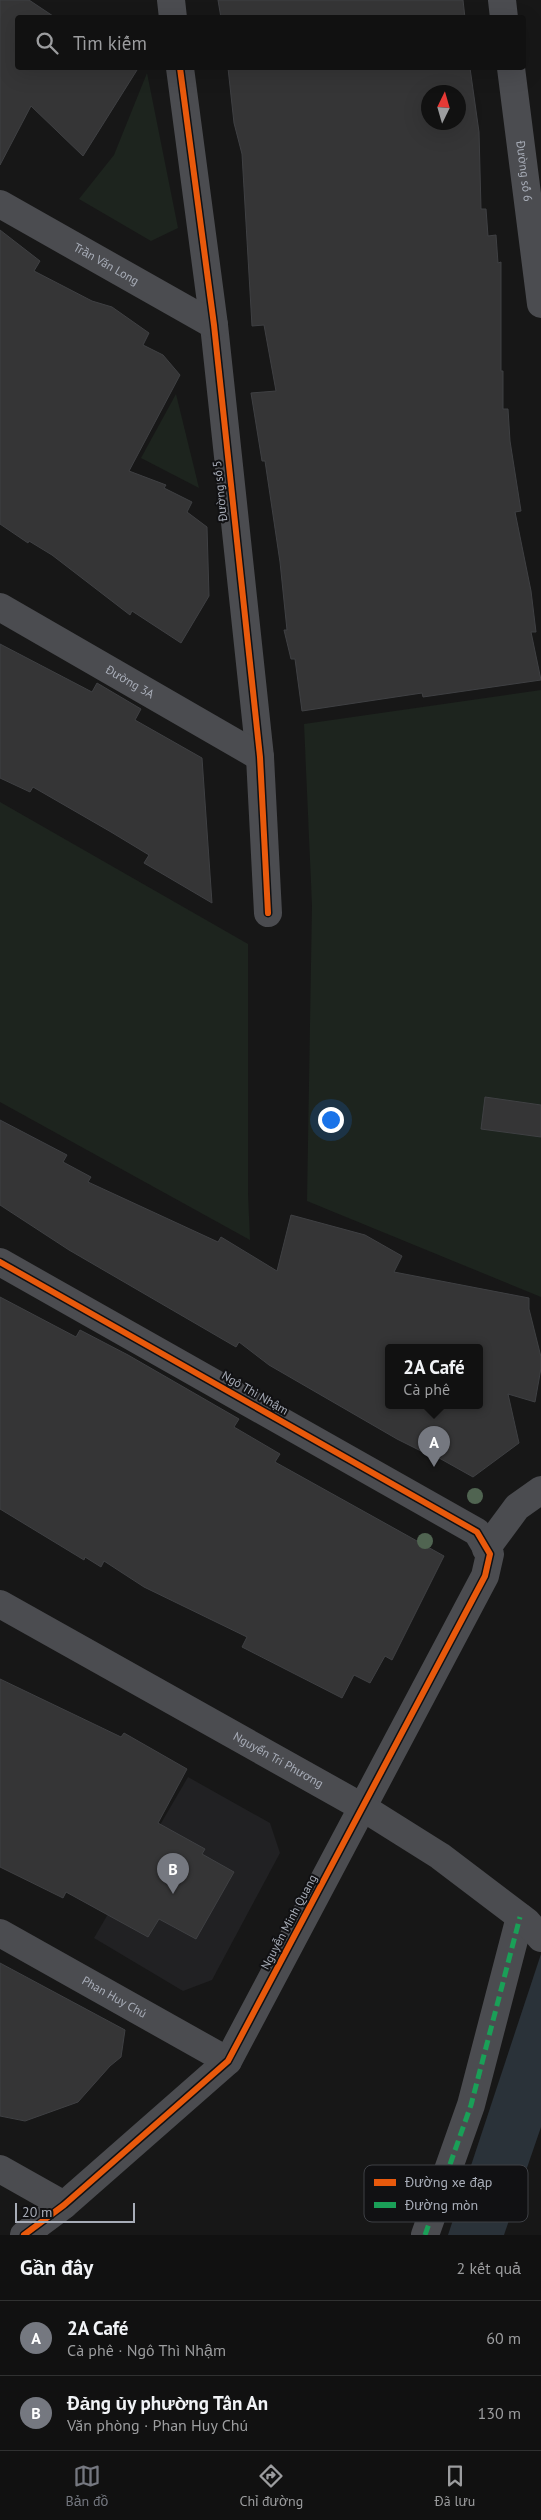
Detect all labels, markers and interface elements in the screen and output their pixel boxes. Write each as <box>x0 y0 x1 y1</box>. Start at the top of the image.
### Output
search box <box>15 15 526 70</box>
icon: search <box>33 29 61 57</box>
text: Tìm kiếm <box>73 31 147 55</box>
north arrow <box>421 85 466 130</box>
street label: Đường số 6 <box>513 139 536 202</box>
street label: Trần Văn Long <box>71 239 142 288</box>
street label: Đường số 5 <box>209 460 230 523</box>
street label: Đường 3A <box>102 661 157 701</box>
your location <box>318 1107 344 1133</box>
popup <box>385 1344 483 1409</box>
text: 2A Café <box>403 1355 465 1379</box>
street label: Ngô Thì Nhậm <box>219 1367 291 1418</box>
text: Cà phê <box>403 1379 450 1399</box>
pin: A <box>418 1426 450 1467</box>
street label: Nguyển Tri Phương <box>231 1728 326 1791</box>
pin: B <box>157 1853 189 1894</box>
street label: Nguyễn Minh Quang <box>257 1872 320 1972</box>
street label: Phan Huy Chú <box>79 1973 149 2021</box>
legend <box>364 2165 528 2222</box>
text: Đường xe đạp <box>404 2173 492 2191</box>
text: Đường mòn <box>404 2196 478 2214</box>
scale bar <box>15 2200 135 2223</box>
text: 20 m <box>22 2203 52 2221</box>
text: Gần đây <box>20 2254 93 2281</box>
text: 2 kết quả <box>457 2258 521 2278</box>
text: 2A Café <box>67 2316 128 2340</box>
text: A <box>31 2328 41 2348</box>
text: 60 m <box>486 2328 521 2348</box>
text: Cà phê · Ngô Thì Nhậm <box>67 2340 226 2360</box>
text: Đảng ủy phường Tân An <box>67 2391 268 2415</box>
text: B <box>31 2403 41 2423</box>
text: 130 m <box>478 2403 521 2423</box>
text: Văn phòng · Phan Huy Chú <box>67 2415 248 2435</box>
tab: Bản đồ <box>66 2462 108 2510</box>
tab: Chỉ đường <box>240 2462 303 2510</box>
tab: Đã lưu <box>434 2462 475 2510</box>

